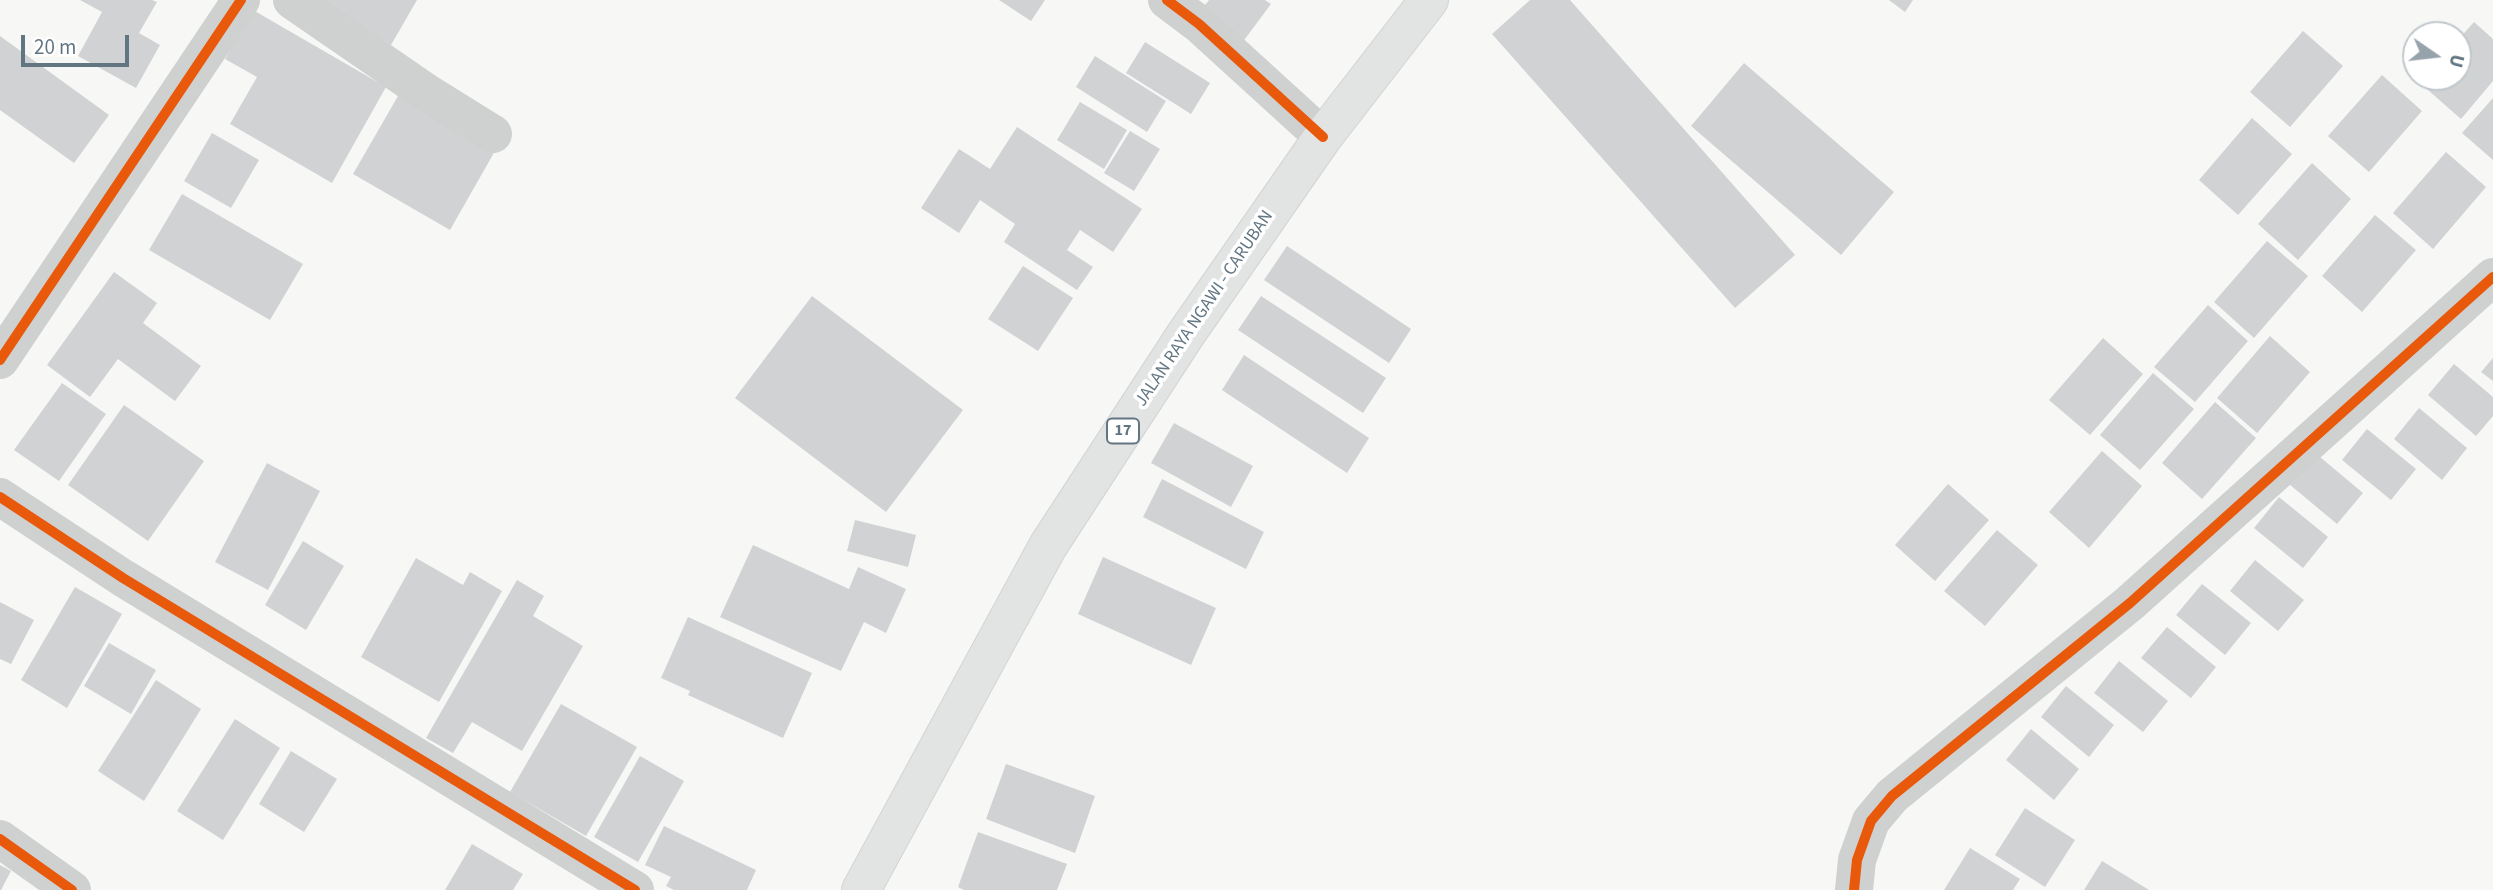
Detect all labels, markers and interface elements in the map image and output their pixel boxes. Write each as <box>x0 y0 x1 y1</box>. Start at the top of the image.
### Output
scale bar <box>24 21 133 65</box>
north arrow <box>2402 21 2472 91</box>
text: 20 m <box>34 32 76 62</box>
text: U <box>2441 51 2471 70</box>
street label: JALAN RAYA NGAWI - CARUBAN <box>1131 207 1279 411</box>
road number: 17 <box>1107 418 1139 444</box>

